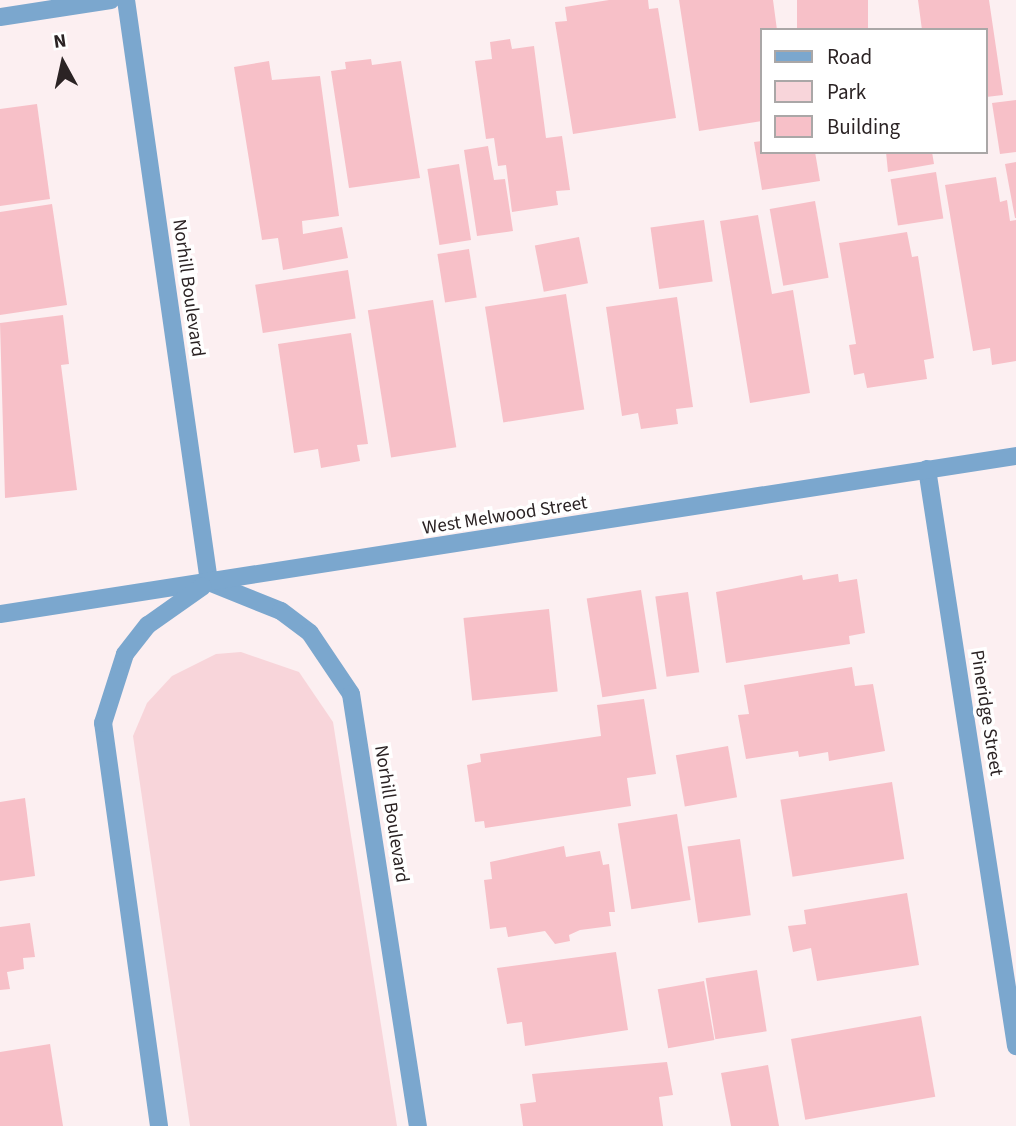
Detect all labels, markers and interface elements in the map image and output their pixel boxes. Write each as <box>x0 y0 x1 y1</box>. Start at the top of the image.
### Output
text: N <box>52 27 68 56</box>
north arrow <box>28 28 98 98</box>
legend <box>760 28 988 154</box>
text: Road <box>827 42 872 72</box>
text: Park <box>827 77 866 107</box>
text: Building <box>827 112 900 142</box>
street label: Norhill Boulevard <box>167 218 209 358</box>
street label: West Melwood Street <box>421 492 589 540</box>
street label: Pineridge Street <box>965 648 1007 778</box>
street label: Norhill Boulevard <box>369 744 413 884</box>

